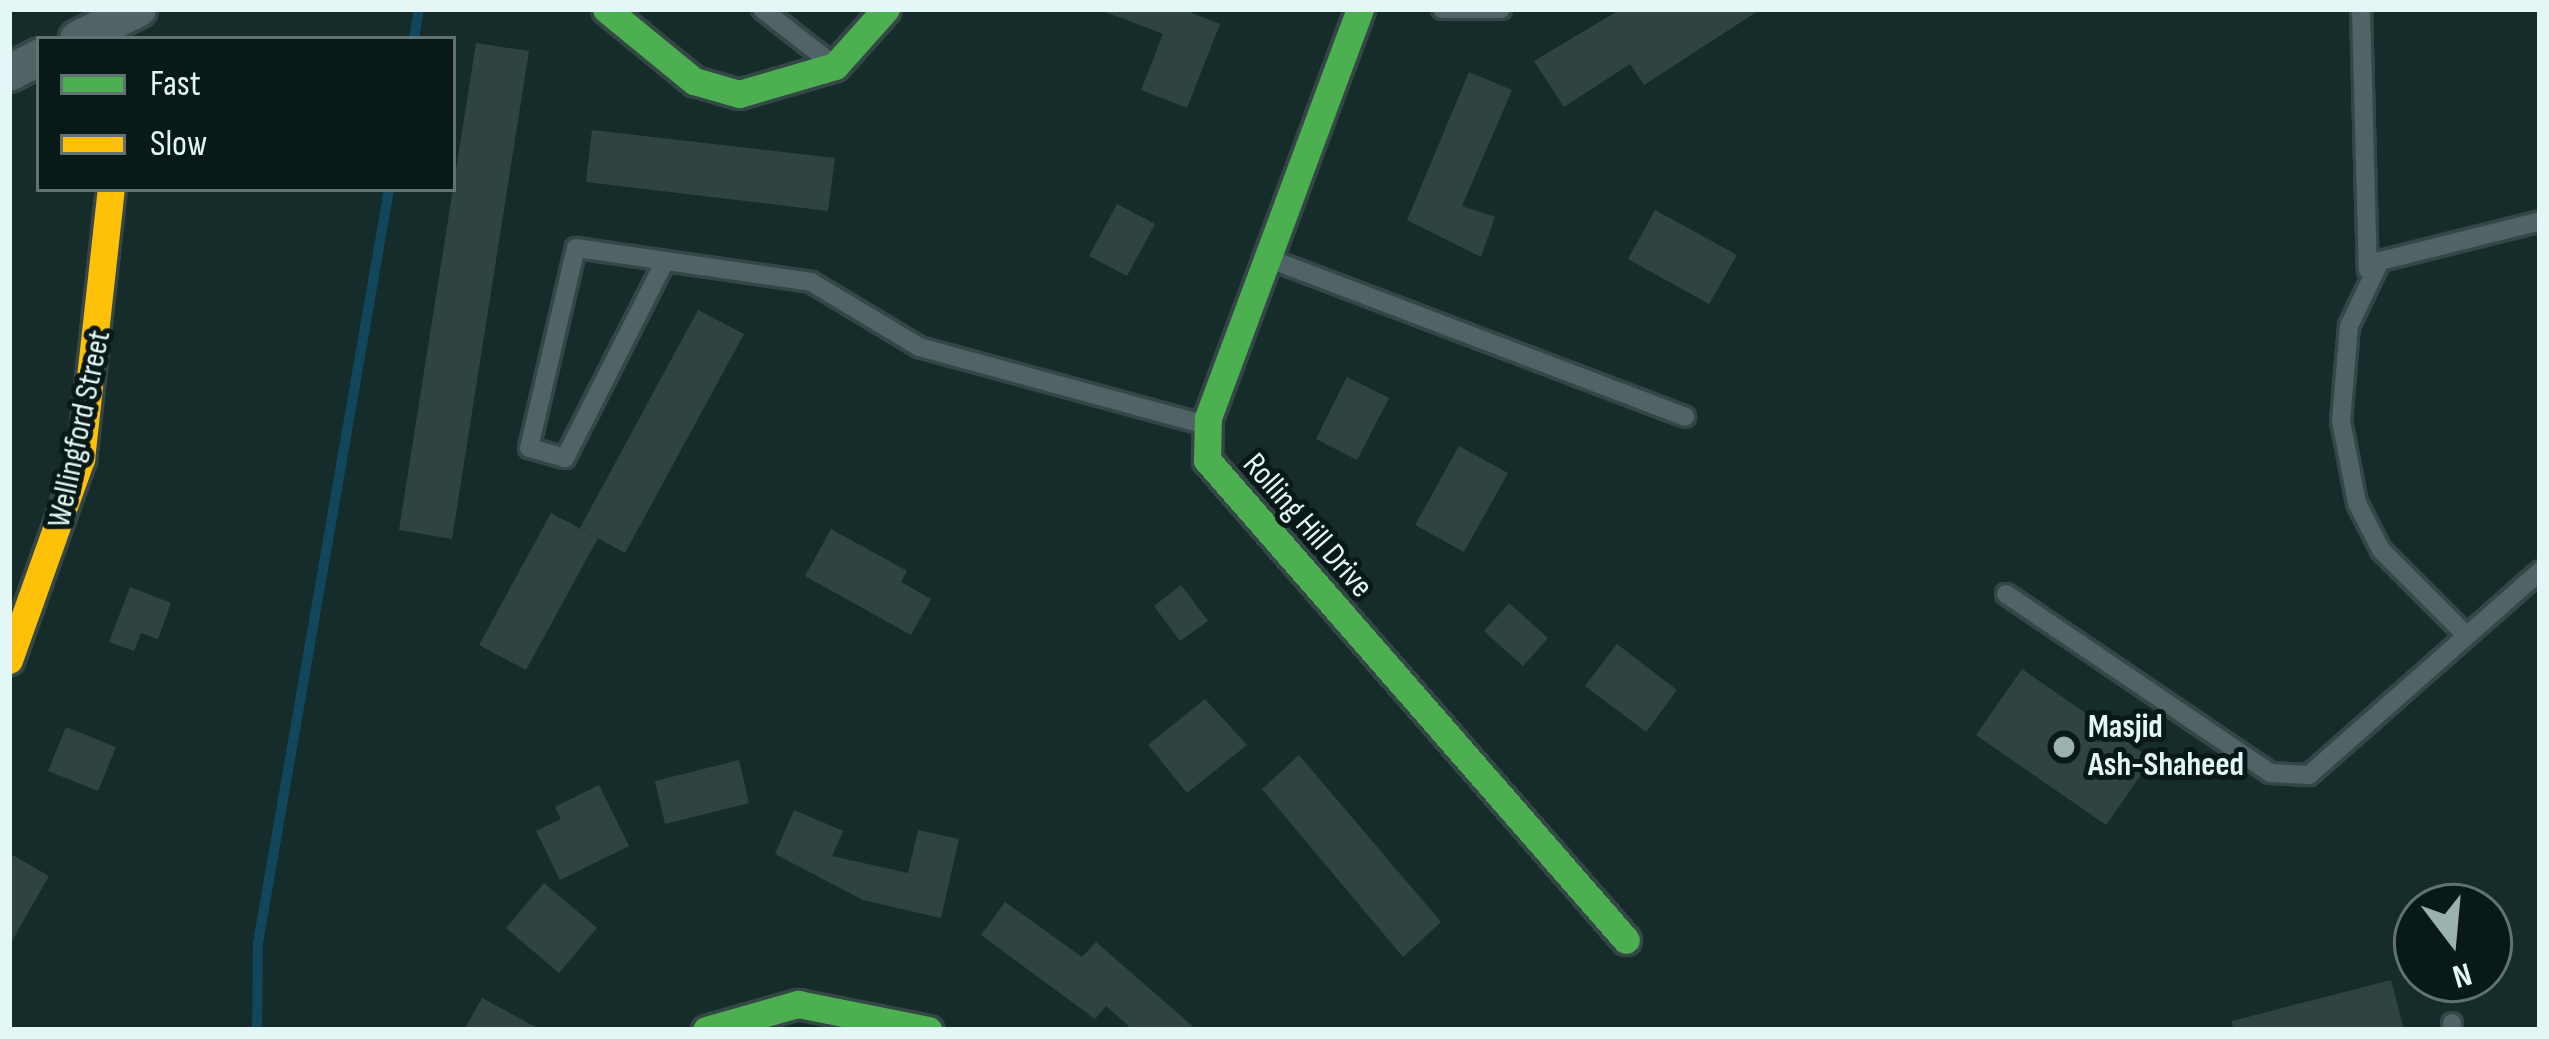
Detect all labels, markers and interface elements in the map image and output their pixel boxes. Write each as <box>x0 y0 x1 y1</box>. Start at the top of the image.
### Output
legend <box>36 36 456 192</box>
text: Fast <box>150 63 201 106</box>
text: Slow <box>150 123 207 166</box>
street label: Wellingford Street <box>40 327 120 531</box>
street label: Rolling Hill Drive <box>1234 446 1380 606</box>
place label: Masjid Ash-Shaheed <box>2088 708 2244 786</box>
marker: Masjid Ash-Shaheed <box>2051 734 2077 760</box>
north arrow <box>2393 883 2513 1003</box>
text: N <box>2448 953 2476 996</box>

